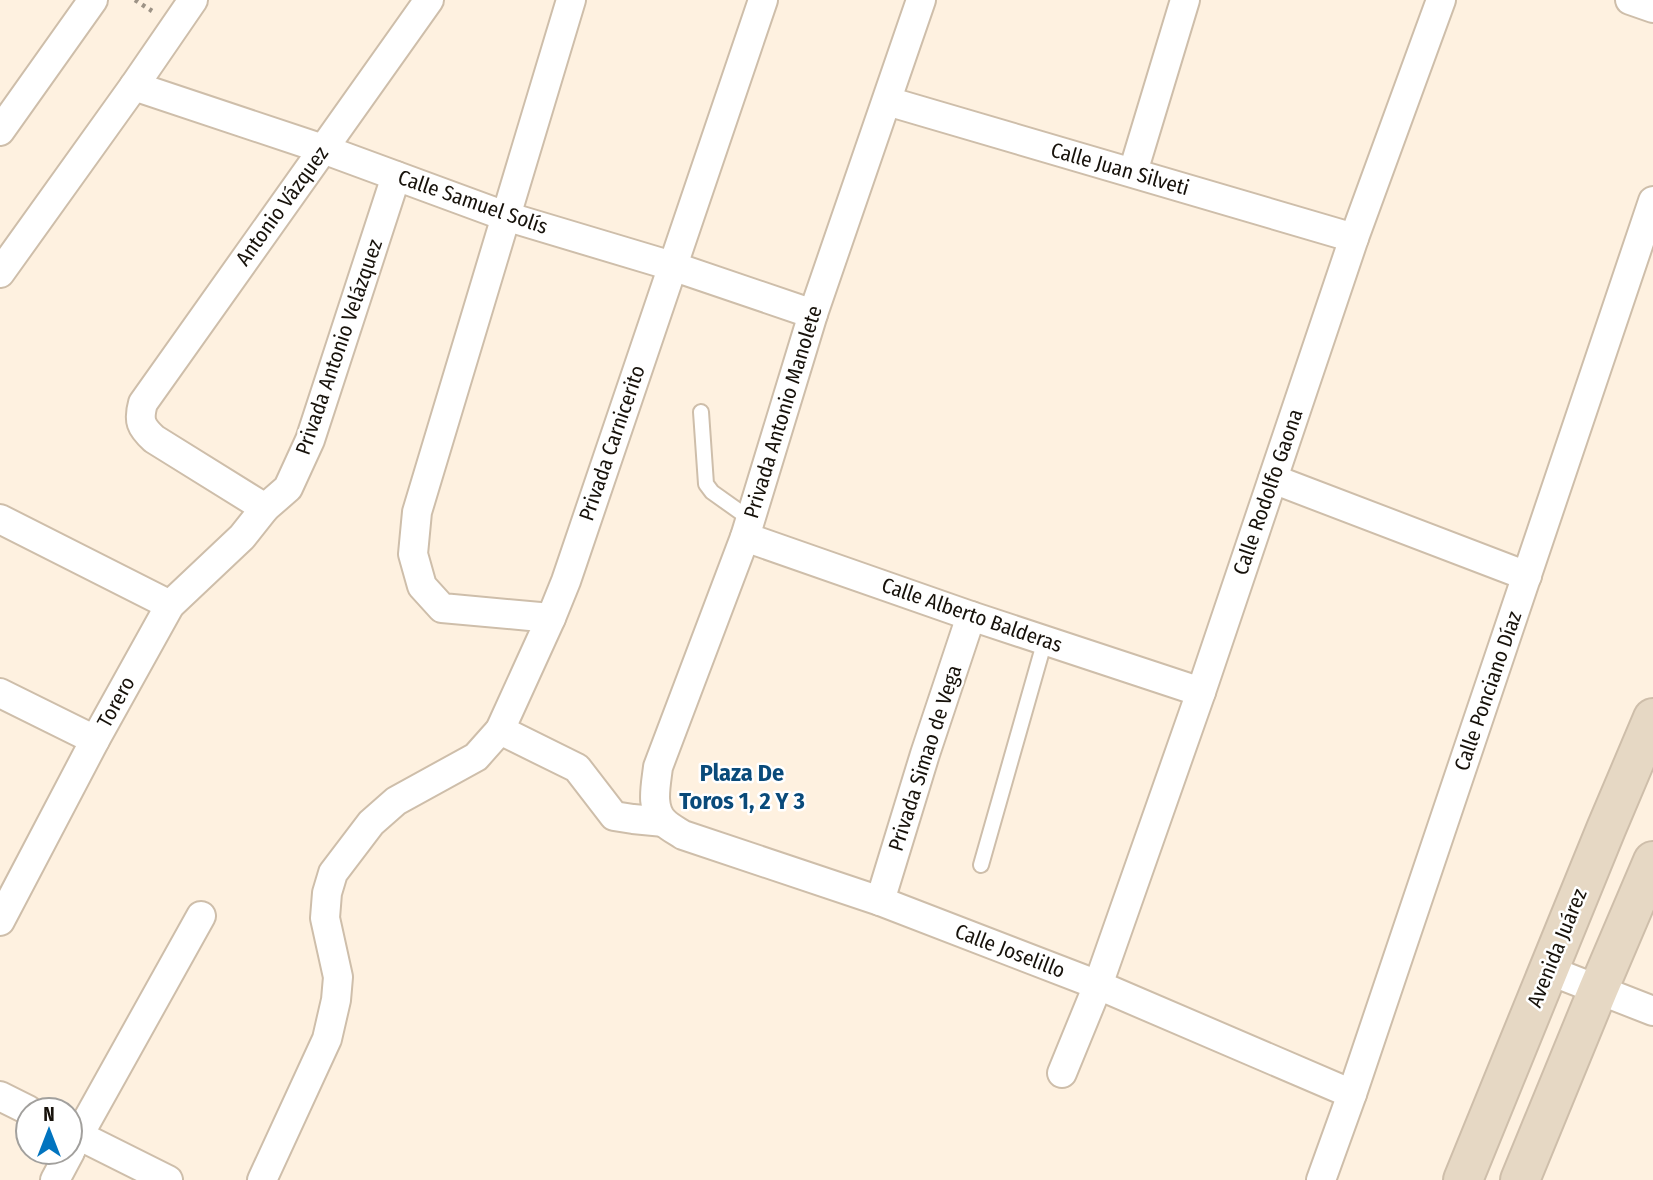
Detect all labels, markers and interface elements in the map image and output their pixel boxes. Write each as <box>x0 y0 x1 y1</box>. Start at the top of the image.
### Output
street label: Calle Juan Silveti <box>1048 137 1192 201</box>
street label: Antonio Vázquez <box>230 141 334 271</box>
street label: Calle Samuel Solís <box>395 164 551 240</box>
street label: Privada Antonio Velázquez <box>290 236 388 458</box>
street label: Privada Antonio Manolete <box>738 302 828 522</box>
street label: Privada Carnicerito <box>573 362 651 524</box>
street label: Calle Rodolfo Gaona <box>1227 406 1309 578</box>
street label: Calle Alberto Balderas <box>878 572 1066 658</box>
street label: Calle Ponciano Díaz <box>1449 608 1527 774</box>
street label: Privada Simao de Vega <box>883 662 967 854</box>
street label: Torero <box>91 672 141 732</box>
district label: Plaza De Toros 1, 2 Y 3 <box>679 759 805 815</box>
street label: Avenida Juárez <box>1521 885 1593 1011</box>
street label: Calle Joselillo <box>951 918 1069 984</box>
north arrow <box>14 1096 84 1166</box>
text: N <box>43 1103 55 1126</box>

